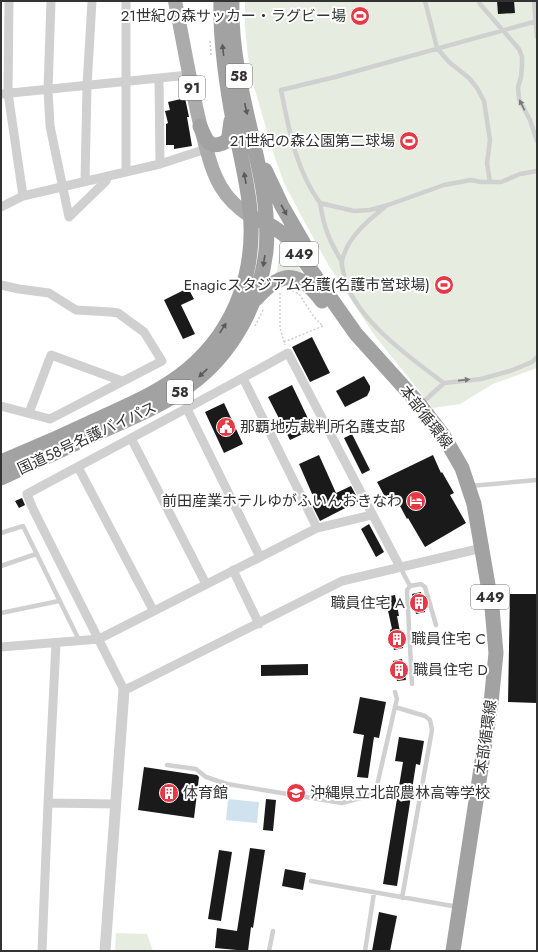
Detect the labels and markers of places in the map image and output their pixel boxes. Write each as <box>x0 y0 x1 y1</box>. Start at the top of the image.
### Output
place label: 21世紀の森サッカー・ラグビー場 <box>121 5 346 27</box>
sports icon: 21世紀の森サッカー・ラグビー場 <box>349 5 371 27</box>
place label: 21世紀の森公園第二球場 <box>230 130 395 152</box>
sports icon: 21世紀の森公園第二球場 <box>398 130 420 152</box>
place label: Enagicスタジアム名護(名護市営球場) <box>184 274 430 296</box>
sports icon: Enagicスタジアム名護(名護市営球場) <box>433 274 455 296</box>
public building icon: 那覇地方裁判所名護支部 <box>215 416 237 438</box>
place label: 那覇地方裁判所名護支部 <box>240 416 405 438</box>
place label: 前田産業ホテルゆがふいんおきなわ <box>162 490 402 512</box>
hotel icon: 前田産業ホテルゆがふいんおきなわ <box>405 490 427 512</box>
place label: 職員住宅 A <box>331 592 405 614</box>
building icon: 職員住宅 A <box>408 592 430 614</box>
building icon: 職員住宅 C <box>386 628 408 650</box>
place label: 職員住宅 C <box>411 628 486 650</box>
building icon: 職員住宅 D <box>388 659 410 681</box>
place label: 職員住宅 D <box>413 659 488 681</box>
building icon: 体育館 <box>158 782 180 804</box>
place label: 体育館 <box>183 782 228 804</box>
school or university icon: 沖縄県立北部農林高等学校 <box>285 782 307 804</box>
place label: 沖縄県立北部農林高等学校 <box>310 782 490 804</box>

